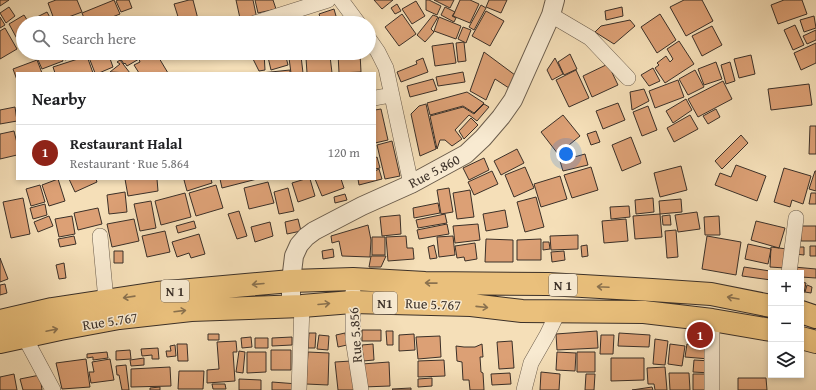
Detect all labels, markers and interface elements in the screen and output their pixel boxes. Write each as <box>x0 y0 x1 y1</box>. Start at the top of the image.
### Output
search box <box>16 16 376 60</box>
icon: search <box>30 27 52 49</box>
text: Search here <box>62 28 136 49</box>
text: Nearby <box>32 86 86 111</box>
text: Restaurant Halal <box>70 133 182 154</box>
text: 1 <box>42 143 48 162</box>
text: 120 m <box>328 143 360 162</box>
your location <box>556 144 576 164</box>
street label: Rue 5.860 <box>405 149 463 193</box>
text: Restaurant · Rue 5.864 <box>70 154 189 173</box>
map controls <box>768 270 804 378</box>
button: + <box>768 270 804 306</box>
road number: N 1 <box>549 274 577 296</box>
one-way arrow <box>425 279 438 287</box>
road number: N 1 <box>161 280 189 302</box>
one-way arrow <box>252 280 265 288</box>
one-way arrow <box>597 283 610 291</box>
road number: N1 <box>373 292 397 314</box>
one-way arrow <box>123 293 136 301</box>
street label: Rue 5.767 <box>405 293 461 315</box>
one-way arrow <box>727 294 740 302</box>
one-way arrow <box>317 300 330 308</box>
one-way arrow <box>475 303 488 310</box>
street label: Rue 5.856 <box>343 306 367 363</box>
button: − <box>768 306 804 342</box>
street label: Rue 5.767 <box>81 307 139 335</box>
one-way arrow <box>173 307 186 315</box>
pin: 1 <box>687 320 713 350</box>
one-way arrow <box>45 326 58 334</box>
button: layers <box>768 342 804 378</box>

